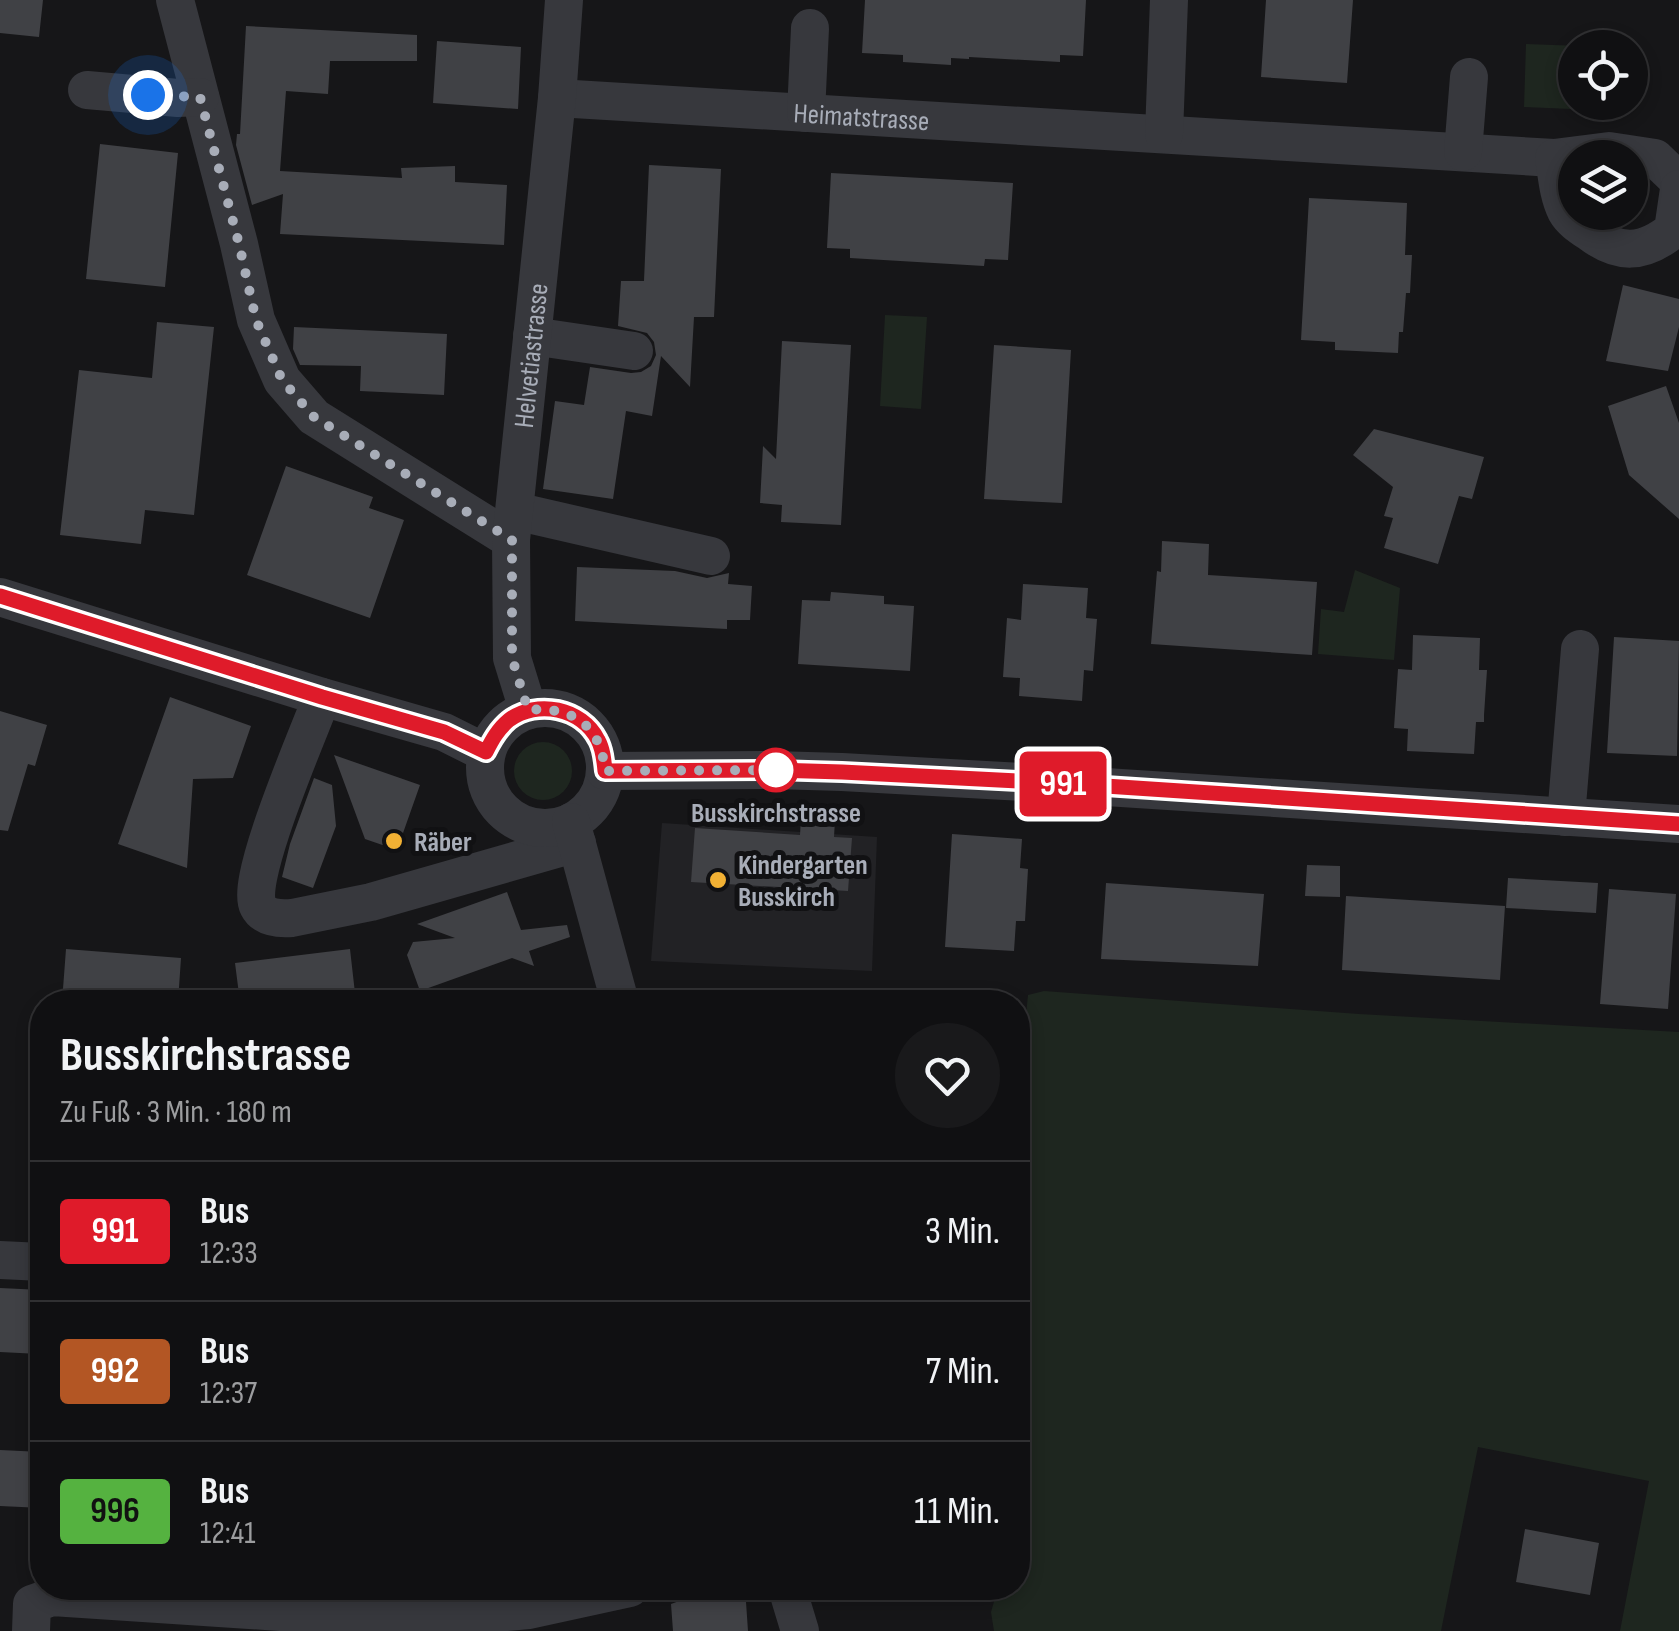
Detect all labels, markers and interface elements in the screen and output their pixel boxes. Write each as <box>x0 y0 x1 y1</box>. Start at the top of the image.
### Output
map controls <box>1558 30 1648 230</box>
button: locate <box>1558 30 1648 120</box>
your location <box>123 70 173 120</box>
street label: Heimatstrasse <box>793 97 930 138</box>
button: layers <box>1558 140 1648 230</box>
street label: Helvetiastrasse <box>508 282 556 429</box>
marker: Busskirchstrasse <box>755 749 797 791</box>
line badge: 991 <box>1006 752 1120 816</box>
text: 991 <box>1040 763 1086 806</box>
place label: Busskirchstrasse <box>691 797 861 830</box>
place label: Räber <box>414 826 472 859</box>
marker: Räber <box>383 830 405 852</box>
place label: Kindergarten Busskirch <box>738 849 868 914</box>
marker: Kindergarten Busskirch <box>707 869 729 891</box>
button: heart <box>895 1023 1000 1128</box>
text: Busskirchstrasse <box>60 1027 351 1084</box>
text: Zu Fuß · 3 Min. · 180 m <box>60 1093 292 1132</box>
text: Bus <box>200 1189 249 1234</box>
text: 3 Min. <box>925 1209 1000 1254</box>
text: 991 <box>92 1210 138 1253</box>
text: 12:33 <box>200 1234 258 1273</box>
text: Bus <box>200 1329 249 1374</box>
text: 7 Min. <box>926 1349 1000 1394</box>
text: 992 <box>91 1350 139 1393</box>
text: 12:37 <box>200 1374 257 1413</box>
text: Bus <box>200 1469 249 1514</box>
text: 11 Min. <box>914 1489 1000 1534</box>
text: 996 <box>90 1490 140 1533</box>
text: 12:41 <box>200 1514 255 1553</box>

